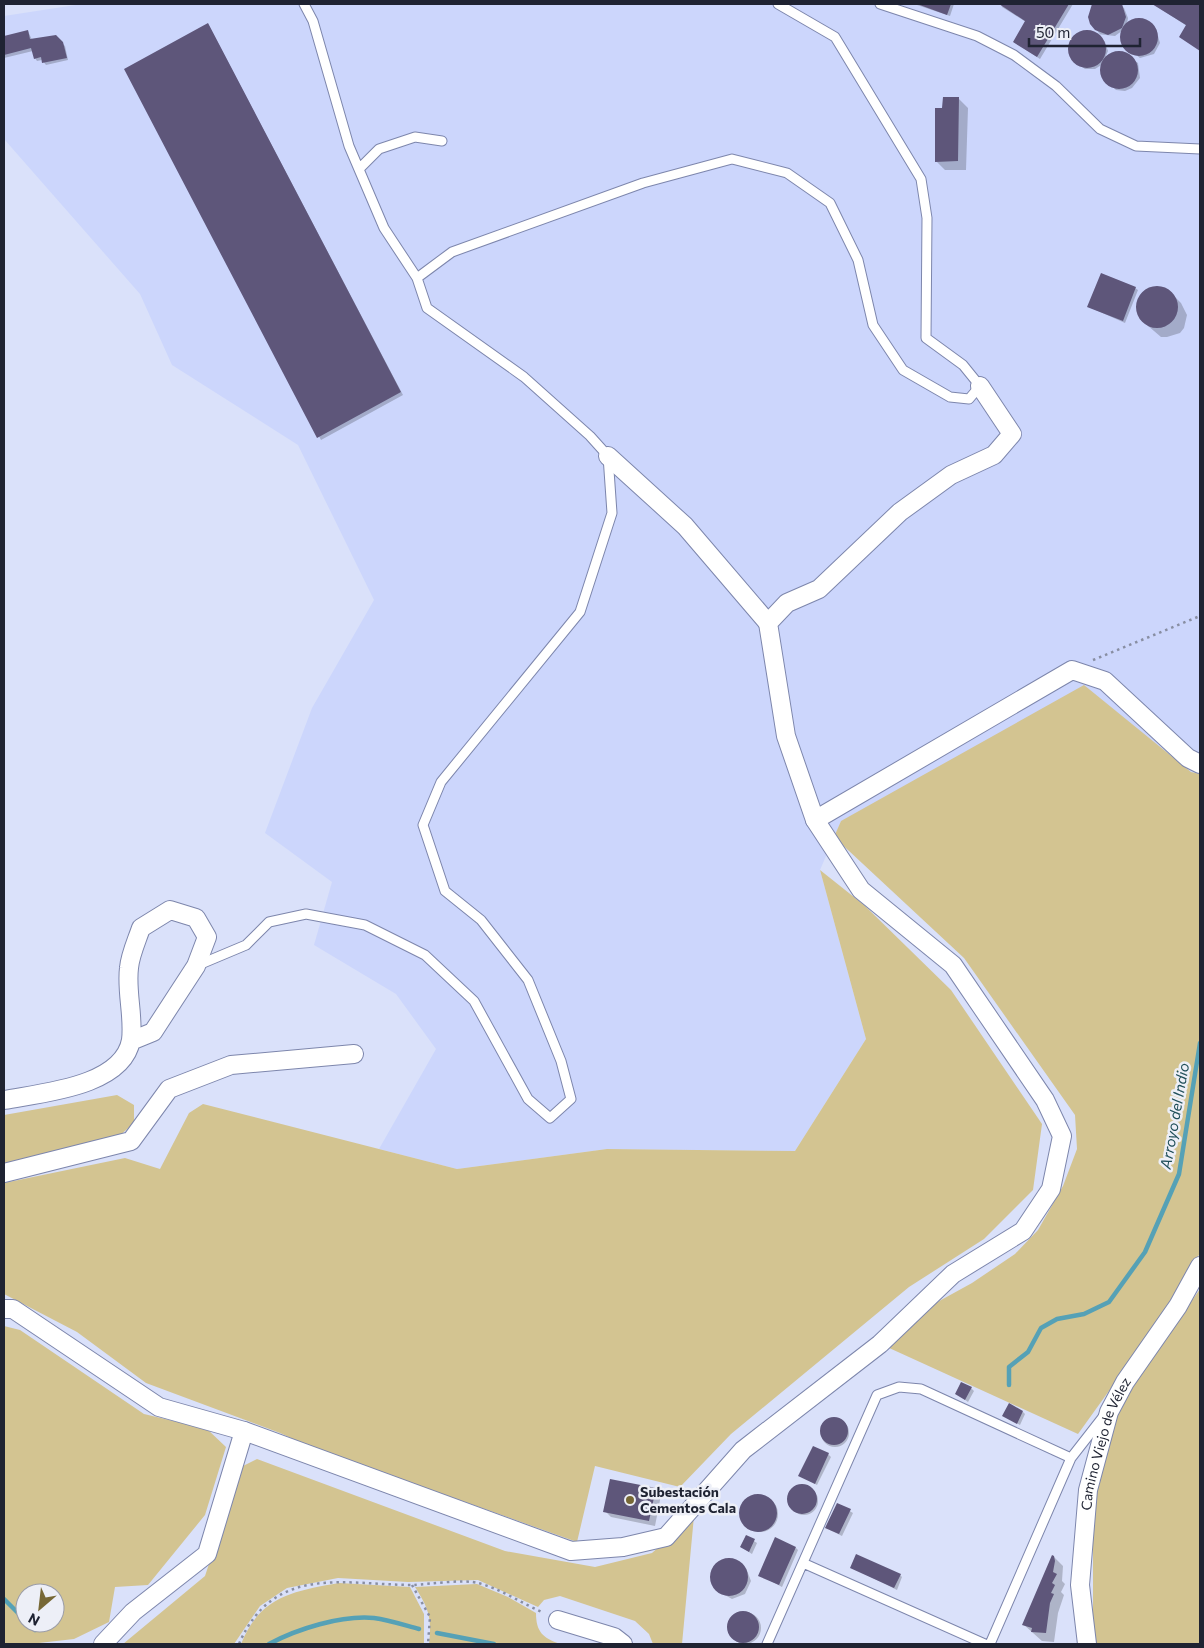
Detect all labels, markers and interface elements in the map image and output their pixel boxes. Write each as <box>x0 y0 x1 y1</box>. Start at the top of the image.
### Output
scale bar <box>1029 15 1140 47</box>
text: 50 m <box>1036 23 1070 41</box>
water label: Arroyo del Indio <box>1156 1061 1192 1171</box>
street label: Camino Viejo de Vélez <box>1077 1373 1134 1511</box>
place label: Subestación Cementos Cala <box>640 1483 736 1516</box>
marker: Subestación Cementos Cala <box>624 1494 636 1506</box>
north arrow <box>15 1583 65 1633</box>
text: N <box>25 1610 42 1630</box>

